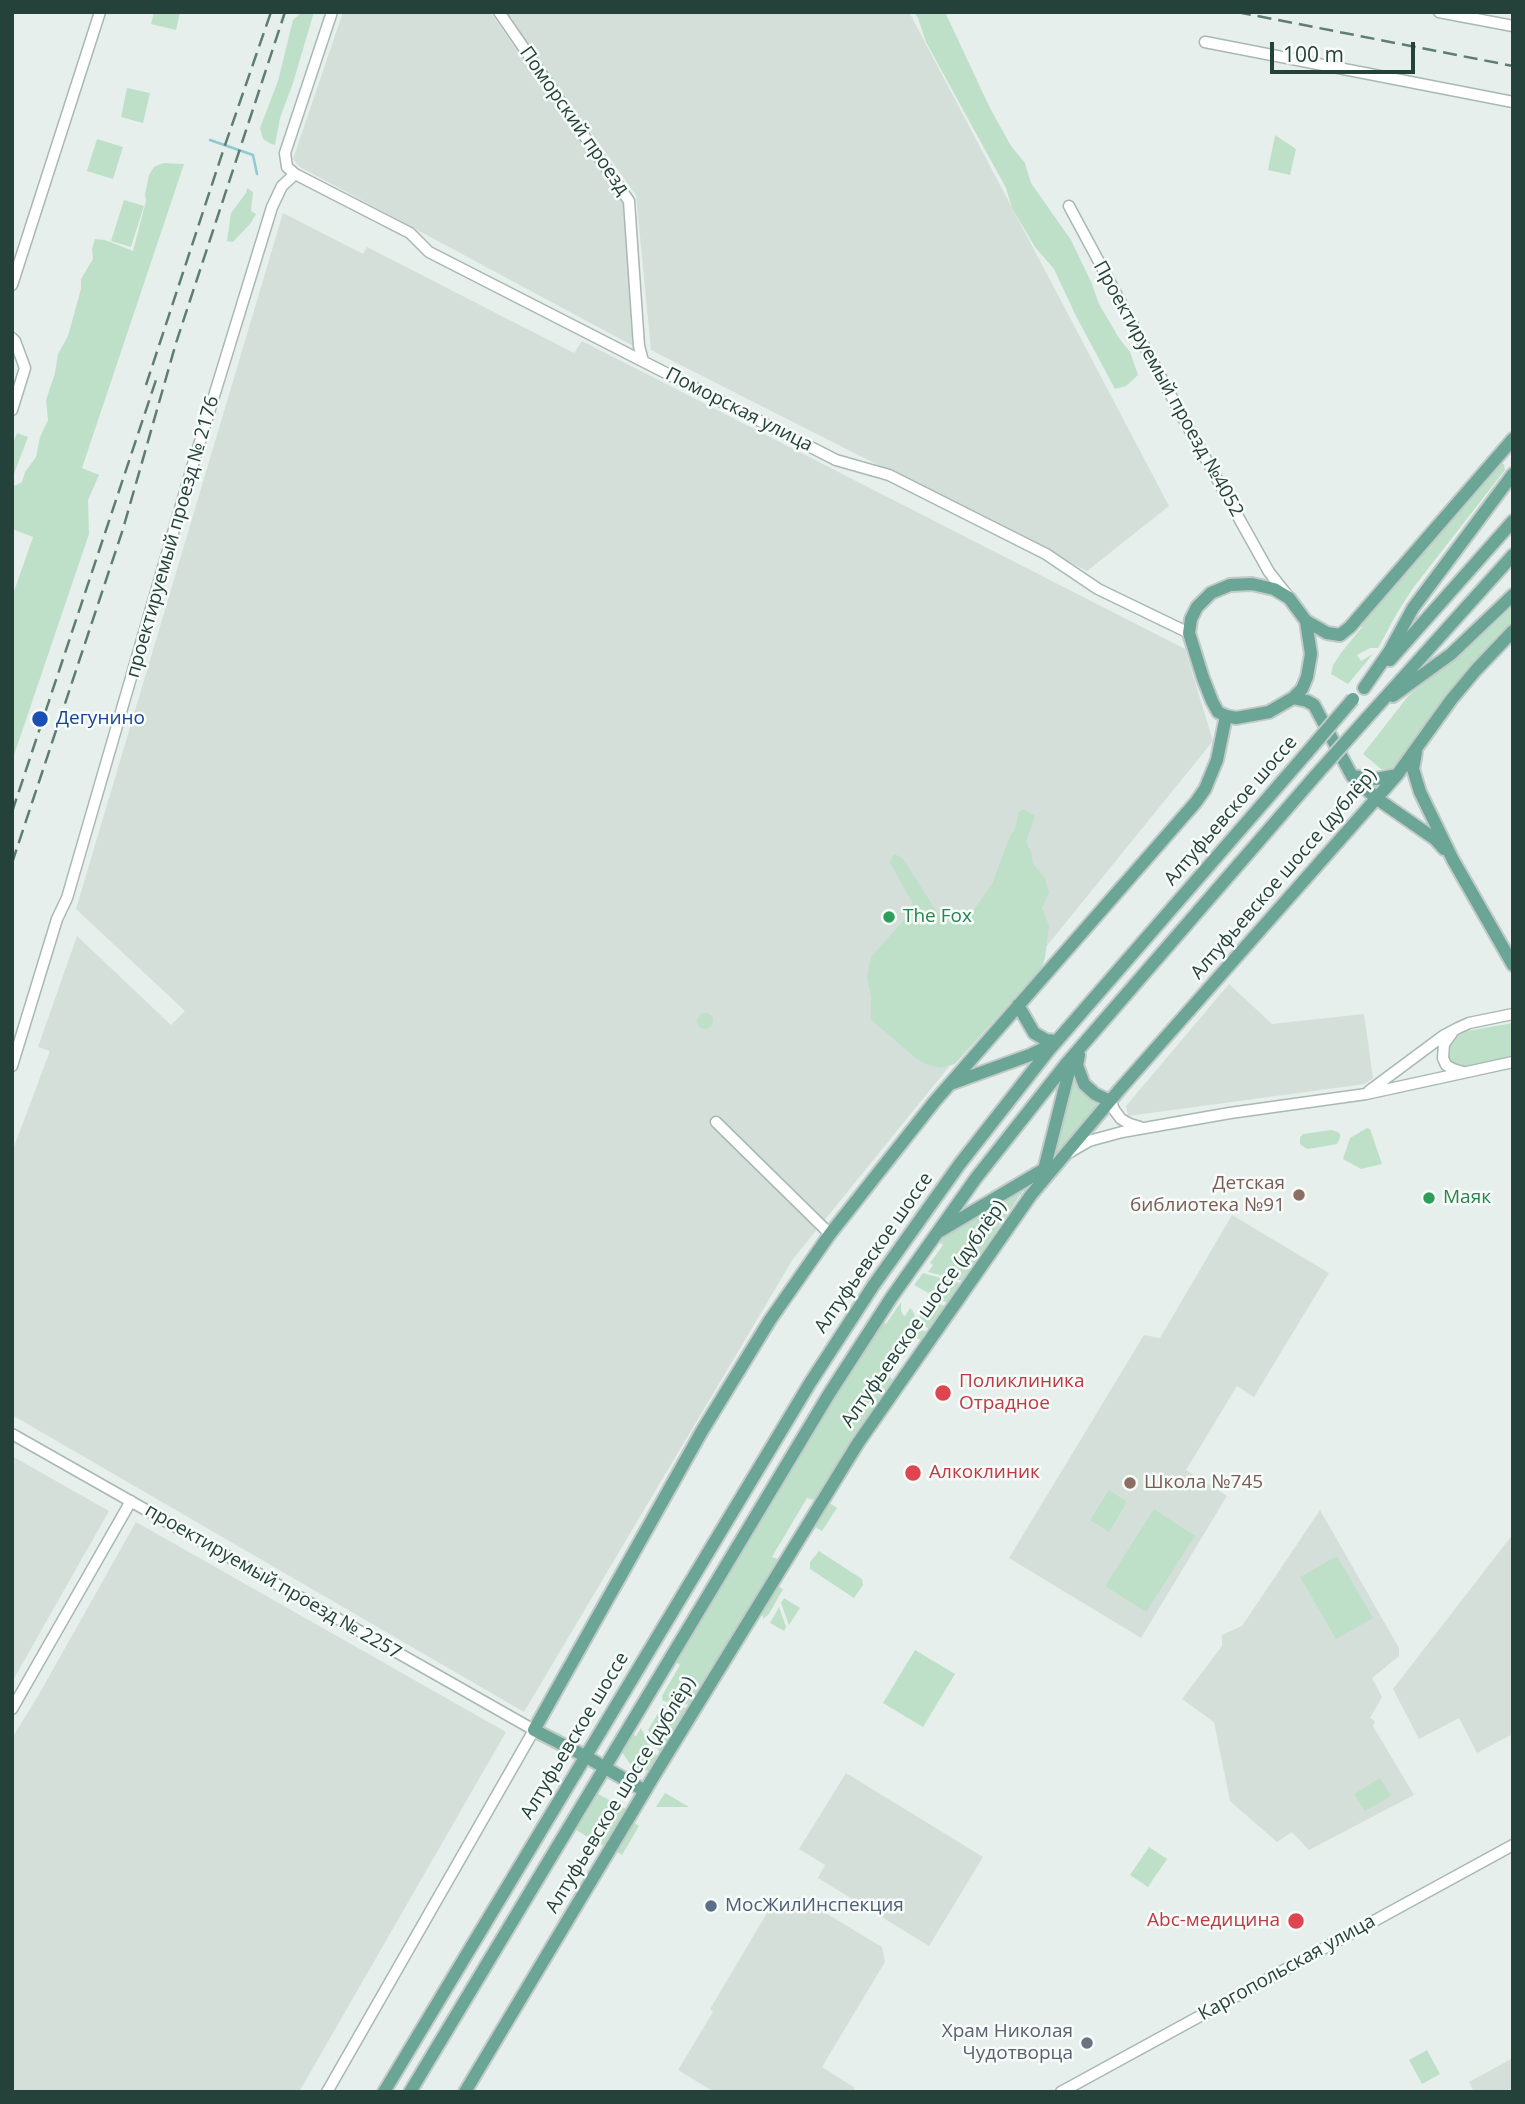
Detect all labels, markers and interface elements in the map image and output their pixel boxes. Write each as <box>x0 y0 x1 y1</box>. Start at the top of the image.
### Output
scale bar <box>1273 28 1418 72</box>
text: 100 m <box>1283 40 1344 68</box>
street label: Поморский проезд <box>514 42 634 200</box>
street label: Проектируемый проезд №4052 <box>1088 257 1248 521</box>
street label: Поморская улица <box>662 363 816 457</box>
street label: проектируемый проезд № 2176 <box>122 394 224 680</box>
place label: Дегунино <box>56 708 145 730</box>
marker: Дегунино <box>30 709 50 729</box>
street label: Алтуфьевское шоссе <box>1160 731 1302 891</box>
street label: Алтуфьевское шоссе (дублёр) <box>1186 764 1382 984</box>
place label: The Fox <box>903 906 972 928</box>
marker: The Fox <box>881 909 897 925</box>
street label: Алтуфьевское шоссе <box>810 1168 938 1338</box>
place label: Детская библиотека №91 <box>1130 1173 1285 1217</box>
marker: Детская библиотека №91 <box>1291 1187 1307 1203</box>
place label: Маяк <box>1443 1187 1491 1209</box>
marker: Маяк <box>1421 1190 1437 1206</box>
street label: Алтуфьевское шоссе (дублёр) <box>837 1196 1011 1432</box>
place label: Поликлиника Отрадное <box>959 1371 1084 1415</box>
marker: Поликлиника Отрадное <box>933 1383 953 1403</box>
place label: Алкоклиник <box>929 1462 1040 1484</box>
marker: Алкоклиник <box>903 1463 923 1483</box>
place label: Школа №745 <box>1144 1472 1263 1494</box>
marker: Школа №745 <box>1122 1475 1138 1491</box>
street label: проектируемый проезд № 2257 <box>141 1499 405 1665</box>
street label: Алтуфьевское шоссе <box>516 1648 634 1824</box>
street label: Алтуфьевское шоссе (дублёр) <box>541 1673 701 1917</box>
place label: МосЖилИнспекция <box>725 1895 904 1917</box>
marker: МосЖилИнспекция <box>703 1898 719 1914</box>
place label: Abc-медицина <box>1147 1910 1280 1932</box>
street label: Каргопольская улица <box>1195 1910 1379 2026</box>
marker: Abc-медицина <box>1286 1911 1306 1931</box>
place label: Храм Николая Чудотворца <box>942 2021 1073 2065</box>
marker: Храм Николая Чудотворца <box>1079 2035 1095 2051</box>

